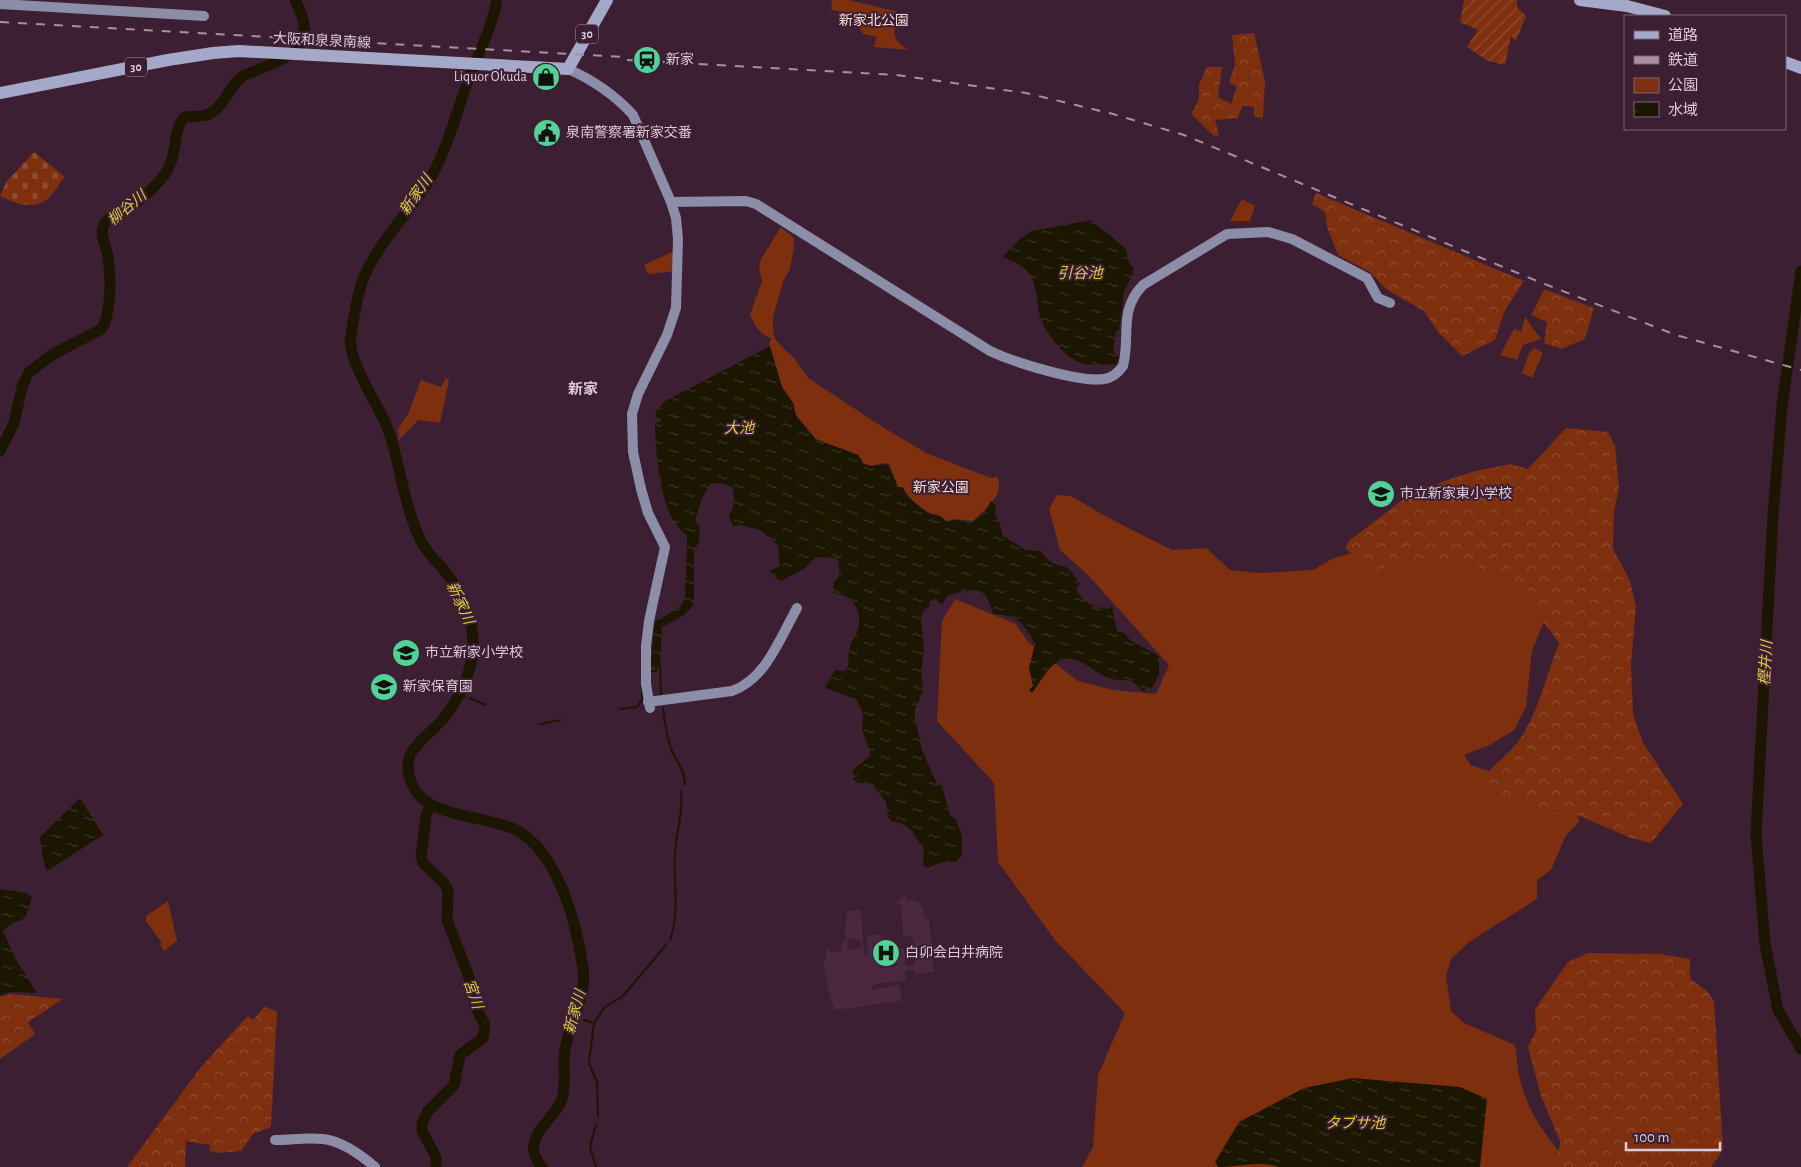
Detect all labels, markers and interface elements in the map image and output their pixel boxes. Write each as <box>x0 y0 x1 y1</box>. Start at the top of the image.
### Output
park label: 新家北公園 <box>839 12 909 28</box>
legend <box>1624 15 1786 130</box>
road number: 30 <box>576 24 598 44</box>
text: 道路 <box>1668 27 1698 43</box>
street label: 大阪和泉泉南線 <box>273 29 371 51</box>
station icon: 新家 <box>632 45 662 75</box>
place label: 新家 <box>666 52 694 67</box>
text: 鉄道 <box>1668 52 1698 68</box>
road number: 30 <box>125 58 147 76</box>
shop icon: Liquor Okuda <box>531 62 561 92</box>
place label: Liquor Okuda <box>454 70 528 84</box>
text: 公園 <box>1668 77 1698 93</box>
text: 水域 <box>1668 102 1698 118</box>
public building icon: 泉南警察署新家交番 <box>532 118 562 148</box>
place label: 泉南警察署新家交番 <box>566 124 692 140</box>
water label: 新家川 <box>396 170 436 218</box>
water label: 柳谷川 <box>104 186 151 228</box>
water label: 引谷池 <box>1057 265 1104 281</box>
district label: 新家 <box>568 381 598 397</box>
water label: 大池 <box>724 420 756 436</box>
school or university icon: 市立新家東小学校 <box>1366 479 1396 509</box>
park label: 新家公園 <box>913 480 969 495</box>
place label: 市立新家東小学校 <box>1400 486 1512 501</box>
water label: 新家川 <box>444 579 478 628</box>
school or university icon: 市立新家小学校 <box>391 638 421 668</box>
water label: 樫井川 <box>1756 638 1775 686</box>
place label: 市立新家小学校 <box>425 645 523 660</box>
school or university icon: 新家保育園 <box>369 672 399 702</box>
place label: 新家保育園 <box>403 679 473 694</box>
hospital icon: 白卯会白井病院 <box>871 938 901 968</box>
place label: 白卯会白井病院 <box>905 944 1003 960</box>
water label: 宮川 <box>461 977 487 1013</box>
water label: 新家川 <box>561 986 589 1036</box>
water label: タブサ池 <box>1325 1115 1387 1131</box>
scale bar <box>1626 1120 1720 1152</box>
text: 100 m <box>1634 1130 1669 1145</box>

